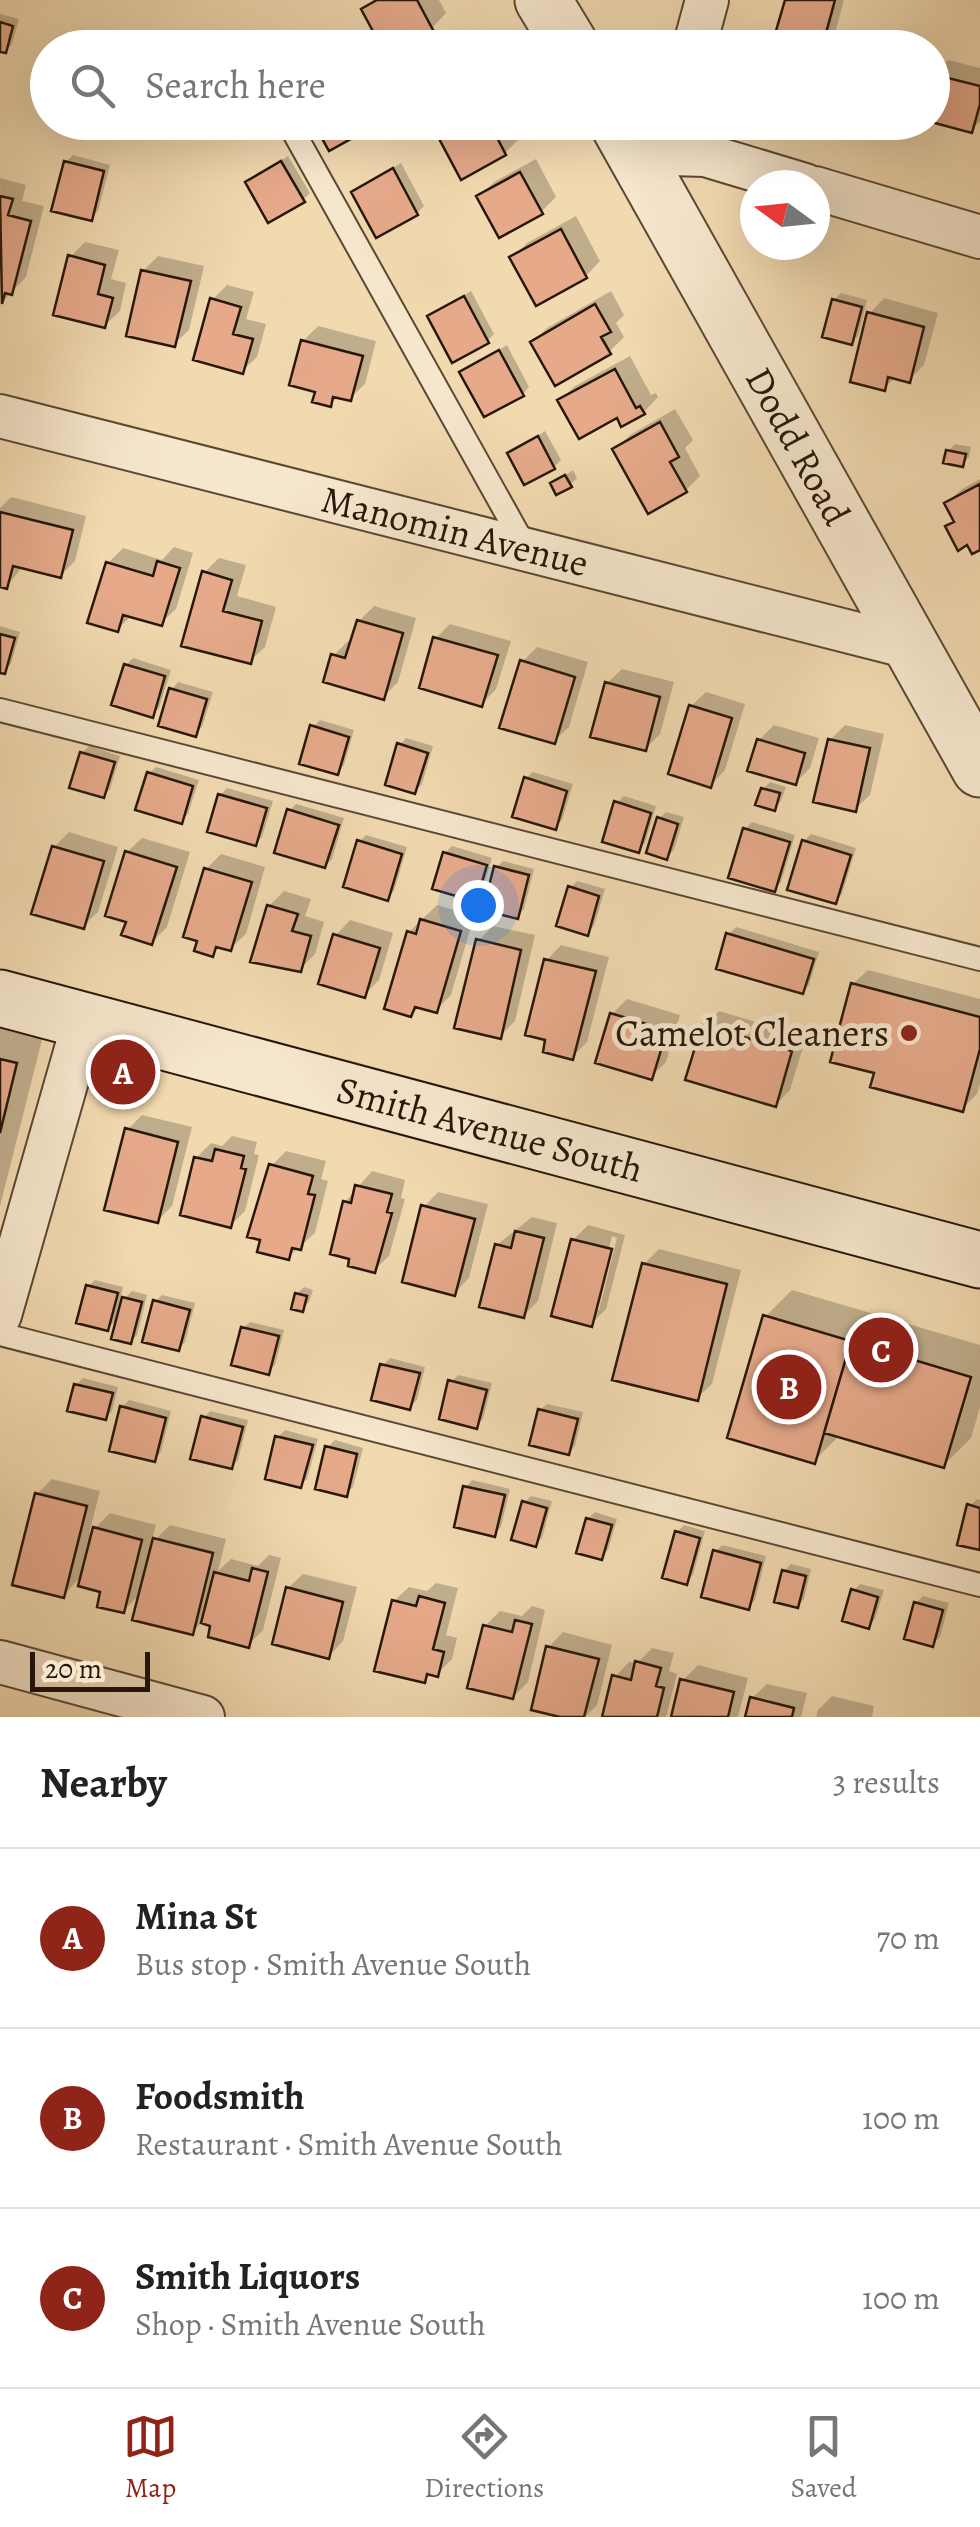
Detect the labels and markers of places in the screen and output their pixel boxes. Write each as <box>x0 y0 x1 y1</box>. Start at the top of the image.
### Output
place label: Camelot Cleaners <box>615 1007 889 1059</box>
marker: Camelot Cleaners <box>898 1022 920 1044</box>
pin: A <box>90 1034 156 1110</box>
pin: C <box>848 1312 914 1388</box>
pin: B <box>756 1350 822 1424</box>

